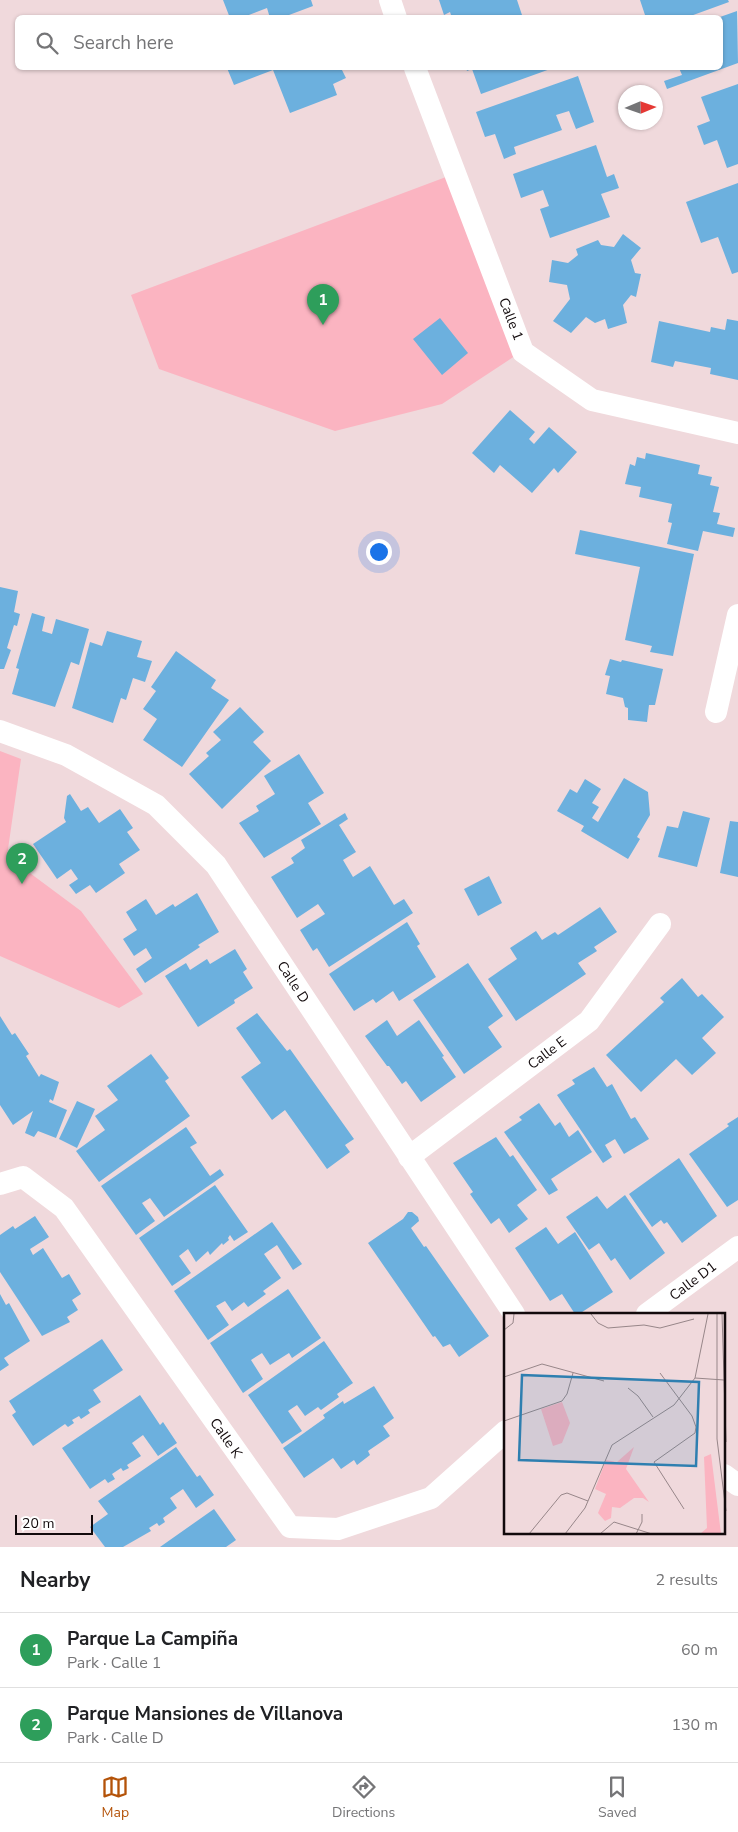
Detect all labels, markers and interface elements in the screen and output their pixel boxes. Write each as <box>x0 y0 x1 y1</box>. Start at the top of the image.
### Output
search box <box>15 15 723 70</box>
icon: search <box>33 29 61 57</box>
text: Search here <box>73 30 174 56</box>
north arrow <box>618 85 663 130</box>
pin: 1 <box>307 284 339 325</box>
street label: Calle 1 <box>494 295 528 343</box>
your location <box>366 539 392 565</box>
pin: 2 <box>6 843 38 884</box>
street label: Calle D <box>272 957 314 1007</box>
street label: Calle E <box>524 1032 570 1074</box>
street label: Calle D1 <box>665 1257 721 1305</box>
inset map <box>504 1313 726 1534</box>
street label: Calle K <box>205 1414 247 1462</box>
scale bar <box>15 1512 92 1535</box>
text: 20 m <box>22 1514 54 1533</box>
text: Nearby <box>20 1566 90 1594</box>
text: 2 results <box>656 1569 718 1591</box>
text: Parque La Campiña <box>67 1626 238 1652</box>
text: 1 <box>31 1639 41 1661</box>
text: 60 m <box>681 1639 718 1661</box>
text: Park · Calle 1 <box>67 1652 161 1674</box>
text: Parque Mansiones de Villanova <box>67 1701 343 1727</box>
text: 2 <box>31 1714 41 1736</box>
text: 130 m <box>671 1714 718 1736</box>
text: Park · Calle D <box>67 1727 164 1749</box>
tab: Map <box>101 1773 129 1822</box>
tab: Directions <box>332 1773 395 1822</box>
tab: Saved <box>598 1773 637 1822</box>

